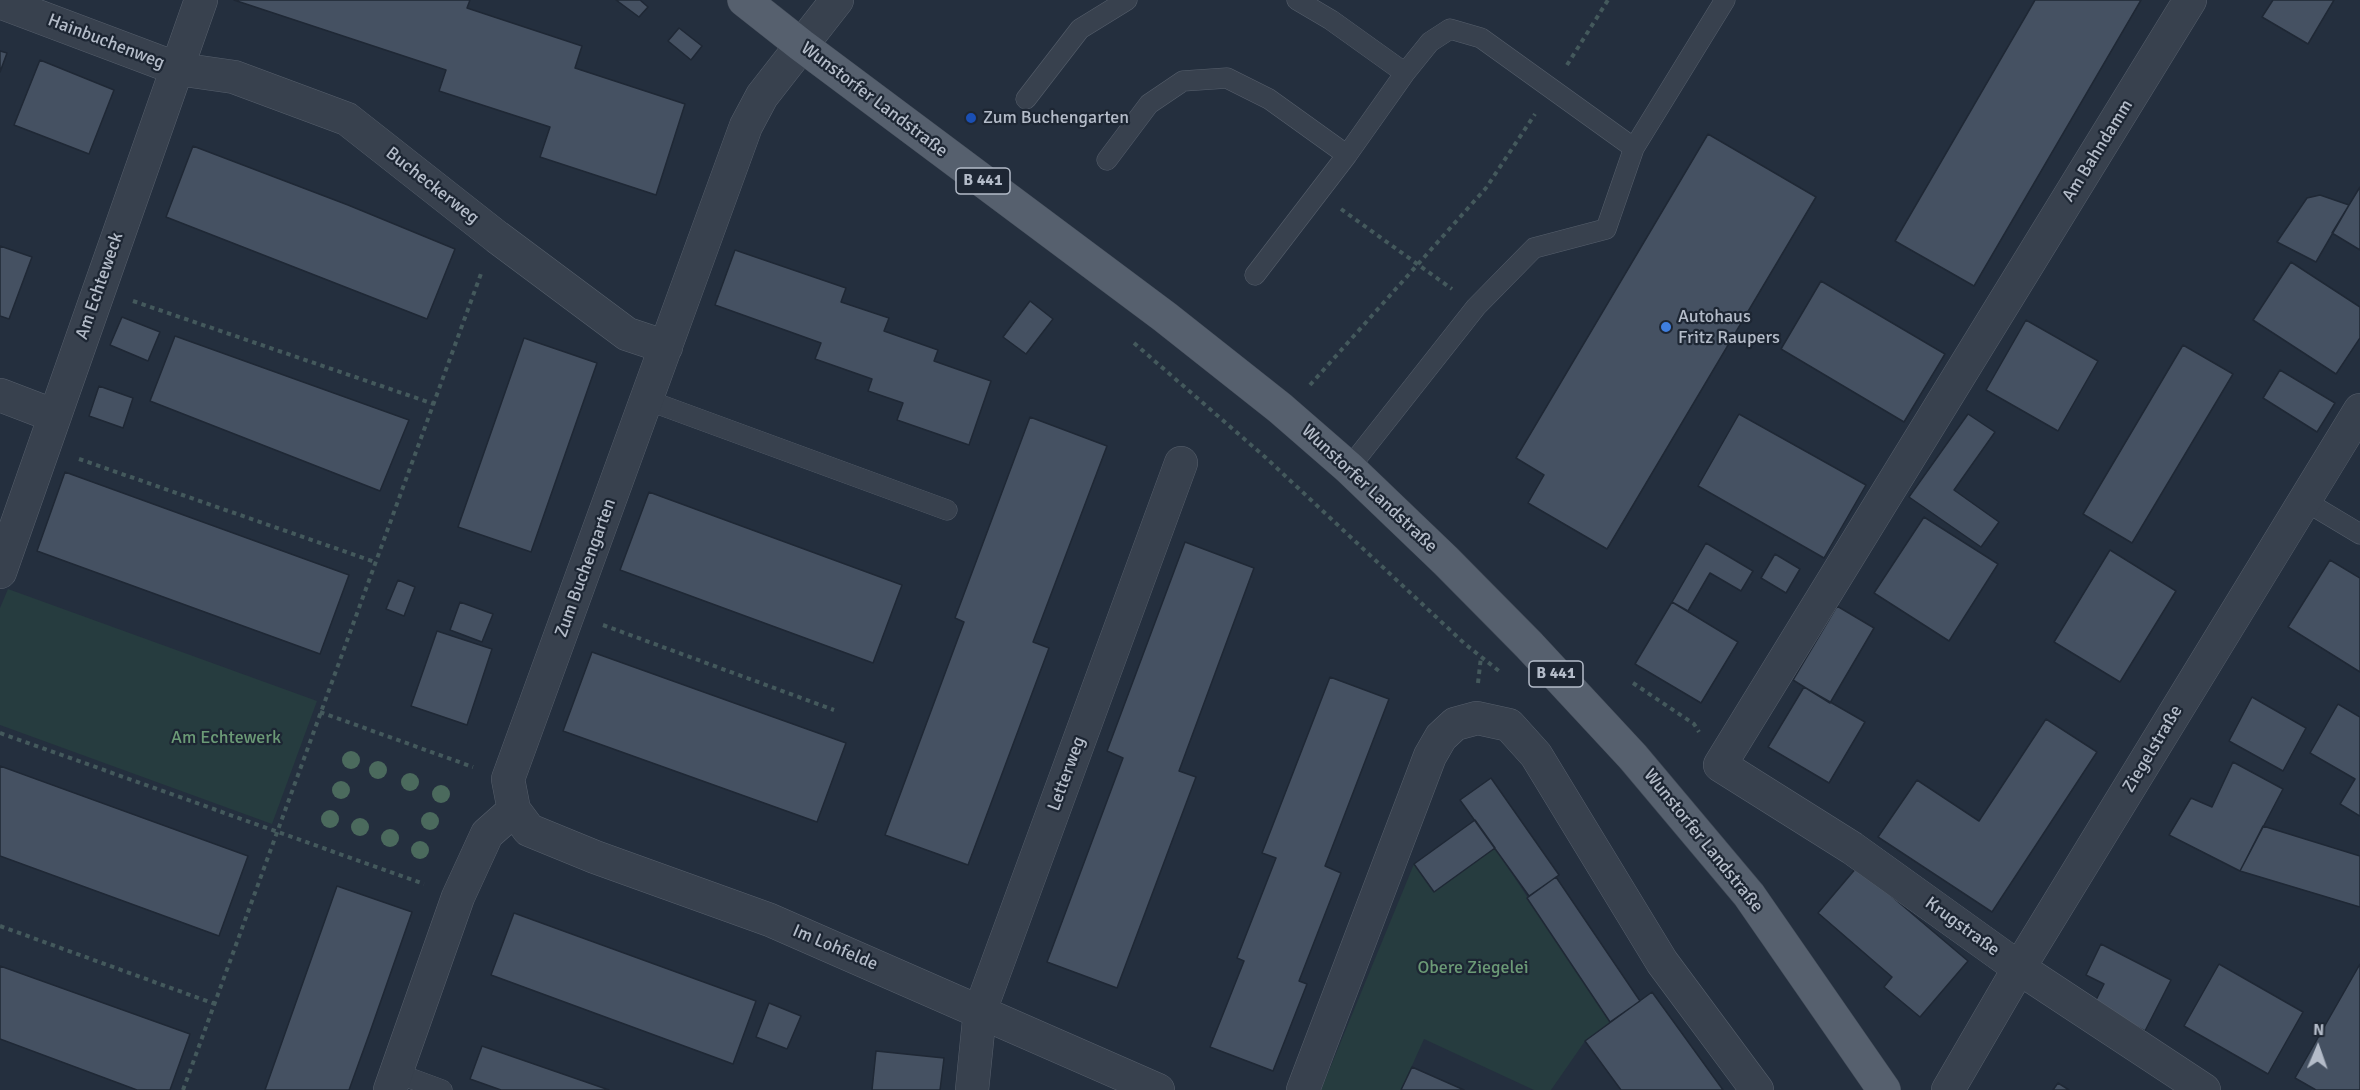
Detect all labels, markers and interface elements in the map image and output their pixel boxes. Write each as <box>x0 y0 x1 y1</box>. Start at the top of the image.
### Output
street label: Hainbuchenweg <box>45 10 167 74</box>
street label: Wunstorfer Landstraße <box>796 38 952 162</box>
street label: Am Bahndamm <box>2058 96 2138 206</box>
place label: Zum Buchengarten <box>983 107 1129 129</box>
marker: Zum Buchengarten <box>964 111 978 125</box>
street label: Bucheckerweg <box>381 143 483 229</box>
road number: B 441 <box>956 168 1010 194</box>
street label: Am Echteweck <box>72 230 128 342</box>
place label: Autohaus Fritz Raupers <box>1678 306 1780 348</box>
marker: Autohaus Fritz Raupers <box>1659 320 1673 334</box>
street label: Wunstorfer Landstraße <box>1297 420 1441 558</box>
street label: Zum Buchengarten <box>551 496 621 640</box>
road number: B 441 <box>1529 661 1583 687</box>
street label: Ziegelstraße <box>2119 701 2187 797</box>
park label: Am Echtewerk <box>171 727 281 749</box>
street label: Letterweg <box>1044 734 1090 814</box>
street label: Wunstorfer Landstraße <box>1639 765 1767 917</box>
street label: Krugstraße <box>1921 893 2003 961</box>
street label: Im Lohfelde <box>789 920 881 976</box>
park label: Obere Ziegelei <box>1417 957 1529 979</box>
north arrow <box>2288 1018 2348 1078</box>
text: N <box>2313 1020 2325 1040</box>

